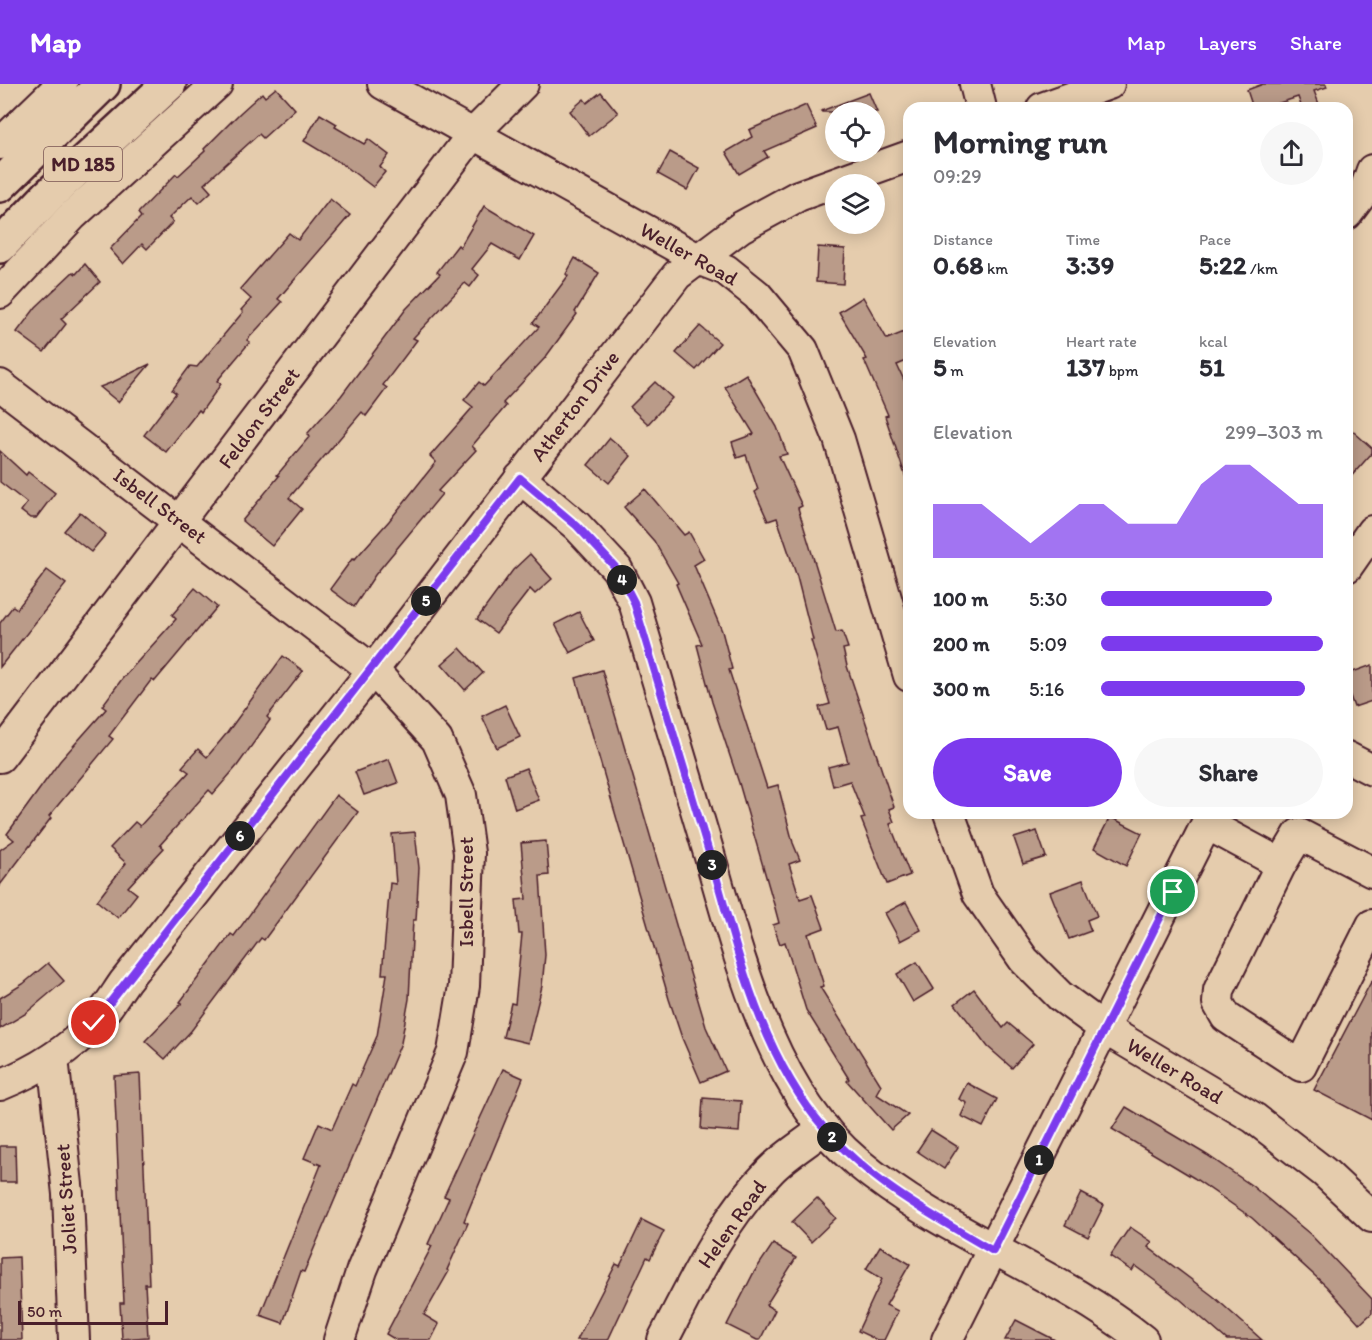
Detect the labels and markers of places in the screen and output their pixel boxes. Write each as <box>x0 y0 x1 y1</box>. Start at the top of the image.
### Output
pin: 4 <box>607 565 637 595</box>
pin: 5 <box>411 586 441 616</box>
pin: 6 <box>225 821 255 851</box>
pin: 3 <box>697 850 727 880</box>
pin <box>1147 866 1198 917</box>
pin <box>68 997 119 1048</box>
pin: 2 <box>817 1122 847 1152</box>
pin: 1 <box>1024 1145 1054 1175</box>

